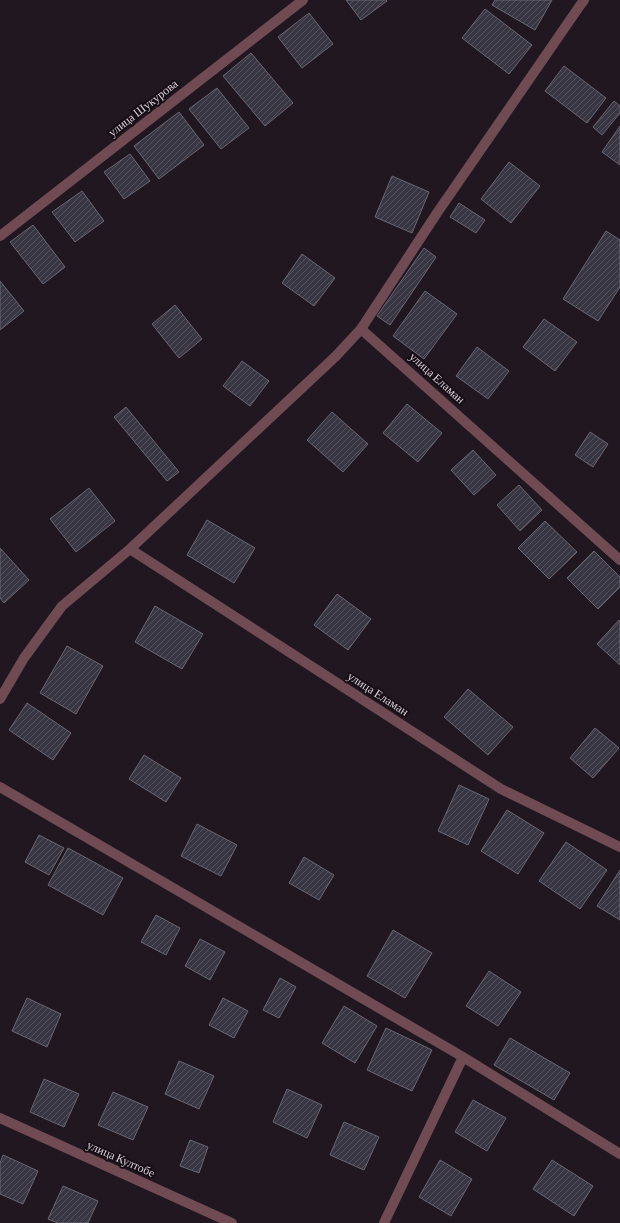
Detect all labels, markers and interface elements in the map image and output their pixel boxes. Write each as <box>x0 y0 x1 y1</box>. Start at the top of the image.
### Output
street label: улица Шукурова <box>105 76 181 140</box>
street label: улица Еламан <box>406 349 468 407</box>
street label: улица Еламан <box>345 669 412 719</box>
street label: улица Култобе <box>85 1138 157 1180</box>

